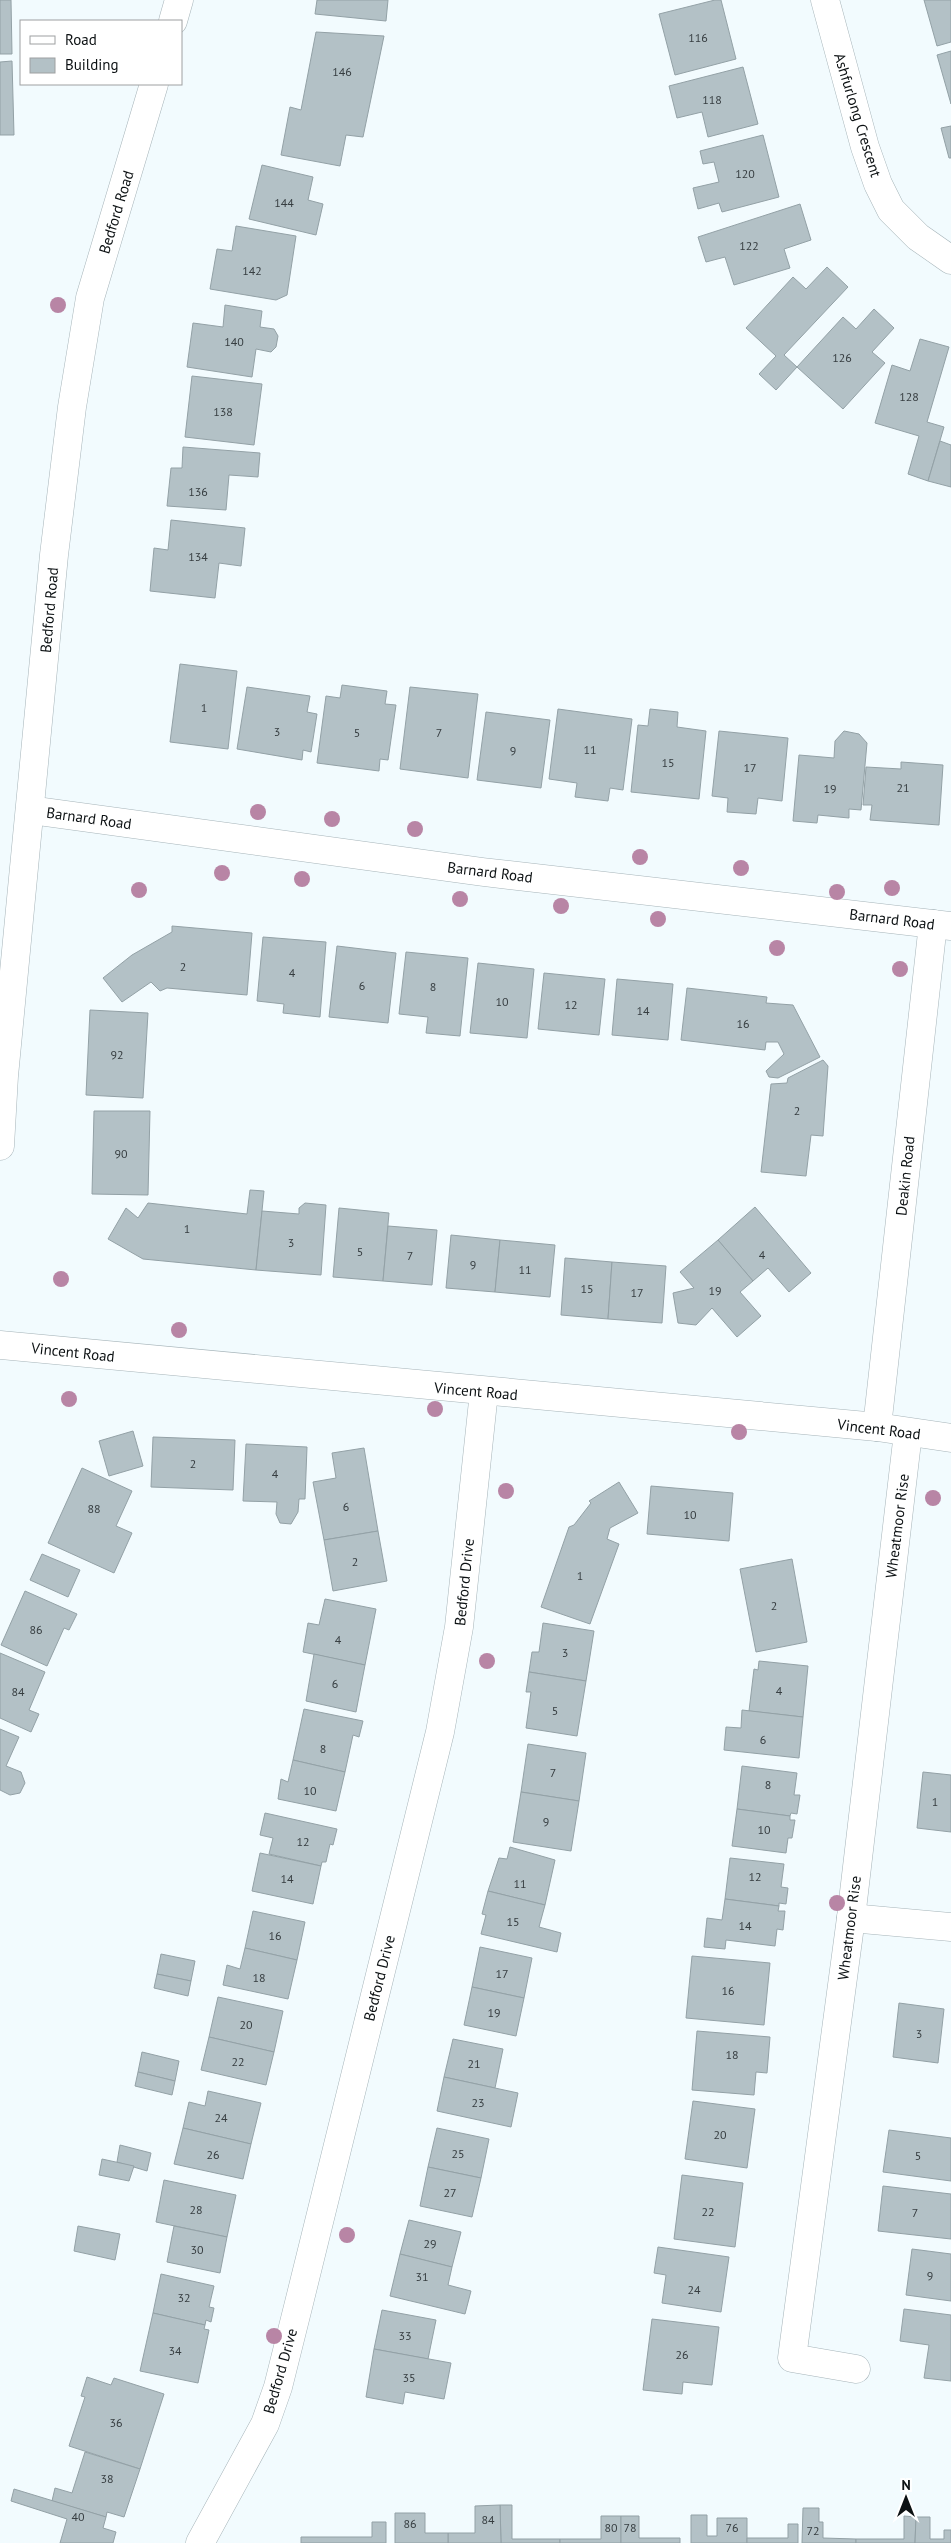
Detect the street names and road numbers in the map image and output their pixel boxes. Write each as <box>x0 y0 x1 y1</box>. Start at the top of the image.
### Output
street label: Ashfurlong Crescent <box>830 51 886 179</box>
street label: Bedford Road <box>94 168 138 256</box>
street label: Bedford Road <box>36 566 62 654</box>
street label: Barnard Road <box>45 803 133 833</box>
street label: Barnard Road <box>446 857 534 887</box>
street label: Barnard Road <box>848 904 936 934</box>
street label: Deakin Road <box>891 1135 919 1217</box>
street label: Vincent Road <box>29 1338 116 1366</box>
street label: Vincent Road <box>432 1378 519 1404</box>
street label: Vincent Road <box>835 1414 922 1444</box>
street label: Wheatmoor Rise <box>881 1473 913 1579</box>
street label: Bedford Drive <box>450 1537 478 1627</box>
street label: Wheatmoor Rise <box>833 1875 865 1981</box>
street label: Bedford Drive <box>359 1933 399 2023</box>
street label: Bedford Drive <box>259 2326 301 2416</box>

